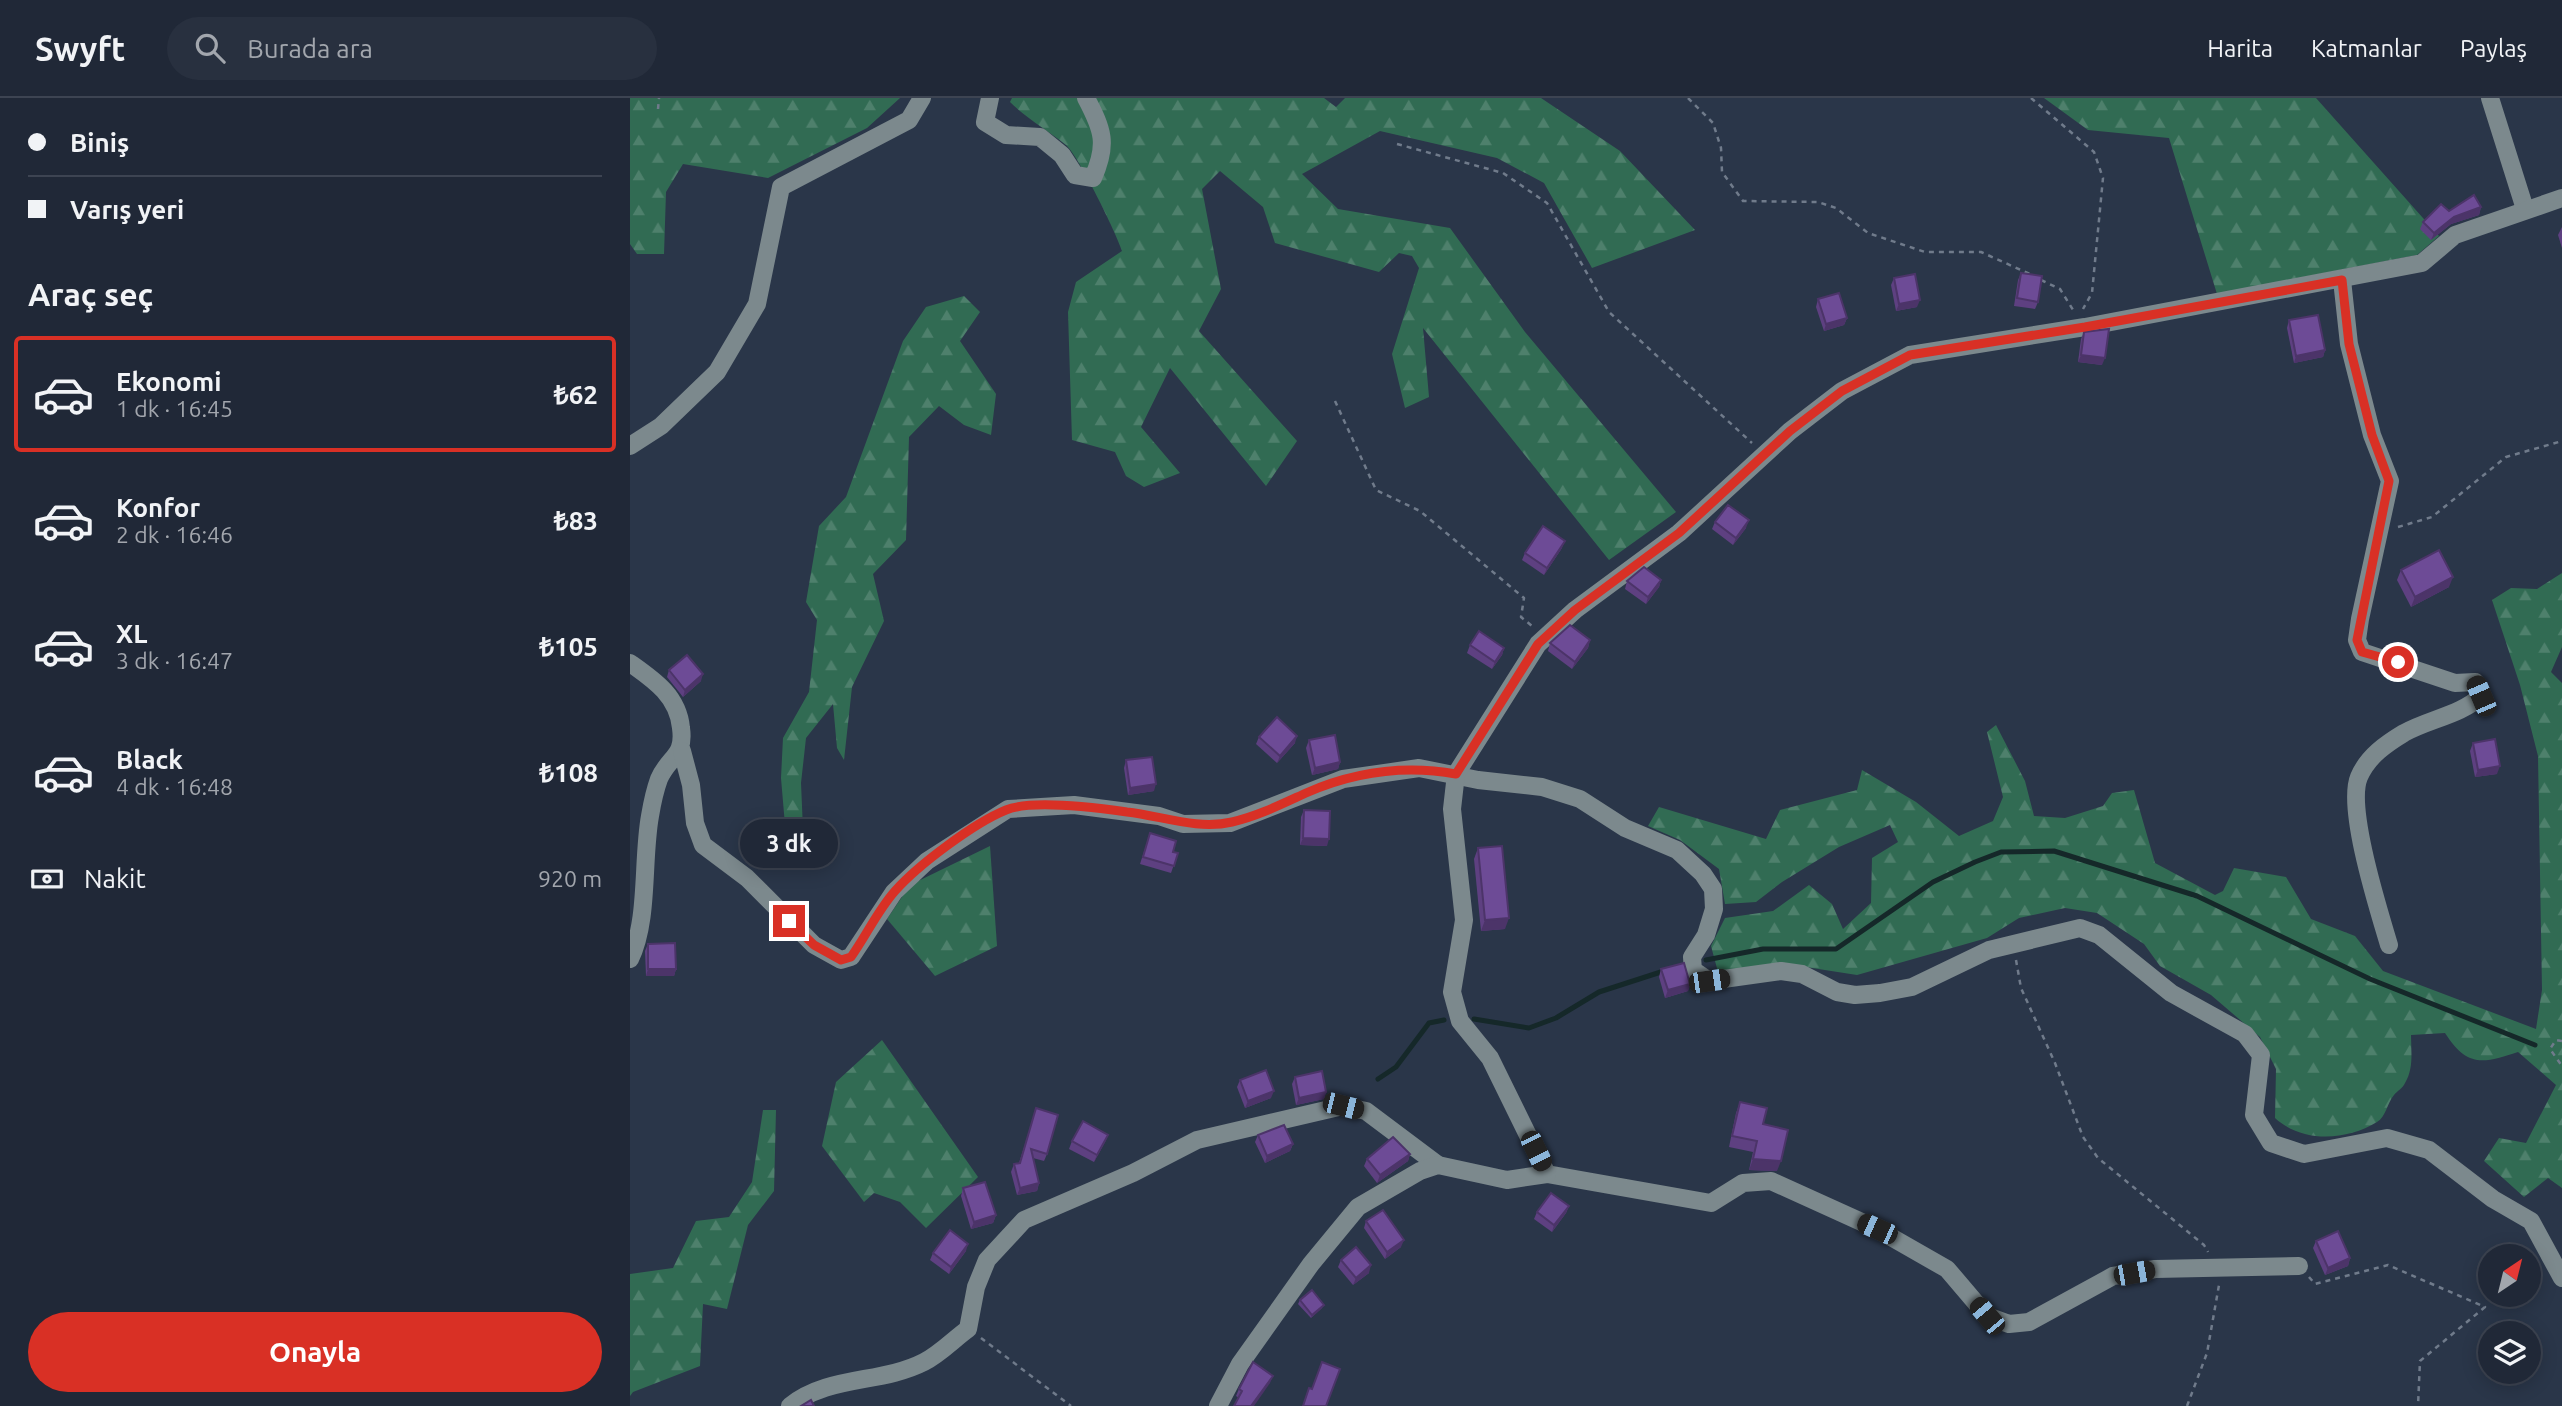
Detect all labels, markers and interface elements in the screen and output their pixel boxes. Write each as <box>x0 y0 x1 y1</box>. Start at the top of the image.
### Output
search box <box>167 17 657 80</box>
icon: search <box>191 29 229 67</box>
text: Swyft <box>35 30 125 67</box>
text: Burada ara <box>247 34 373 63</box>
text: Harita <box>2207 35 2273 62</box>
text: Katmanlar <box>2311 35 2422 62</box>
text: Paylaş <box>2460 35 2527 62</box>
text: Biniş <box>70 128 129 157</box>
text: Varış yeri <box>70 195 184 224</box>
text: Araç seç <box>28 276 153 312</box>
icon: car <box>32 363 95 426</box>
text: Ekonomi <box>116 367 221 396</box>
text: ₺62 <box>554 380 598 409</box>
text: 1 dk · 16:45 <box>116 396 233 421</box>
icon: car <box>32 489 95 552</box>
text: Konfor <box>116 493 200 522</box>
text: ₺83 <box>554 506 598 535</box>
text: 2 dk · 16:46 <box>116 522 233 547</box>
icon: car <box>32 615 95 678</box>
text: XL <box>116 619 147 648</box>
text: ₺105 <box>539 632 598 661</box>
route start <box>2382 646 2414 678</box>
text: 3 dk · 16:47 <box>116 648 233 673</box>
car <box>2464 673 2499 719</box>
icon: car <box>32 741 95 804</box>
text: Black <box>116 745 183 774</box>
text: ₺108 <box>539 758 598 787</box>
text: 4 dk · 16:48 <box>116 774 233 799</box>
callout: 3 dk <box>740 820 838 868</box>
text: 3 dk <box>766 831 812 856</box>
icon: cash <box>28 860 66 898</box>
text: Nakit <box>84 864 146 893</box>
text: 920 m <box>538 866 602 891</box>
route end <box>773 905 805 937</box>
car <box>1687 968 1732 994</box>
car <box>1321 1091 1366 1121</box>
car <box>1518 1128 1555 1174</box>
car <box>1854 1211 1901 1247</box>
north arrow <box>2478 1244 2541 1307</box>
map controls <box>2478 1244 2541 1384</box>
car <box>2112 1259 2157 1287</box>
car <box>1966 1293 2009 1339</box>
button: Onayla <box>28 1312 602 1392</box>
button: layers <box>2478 1321 2541 1384</box>

